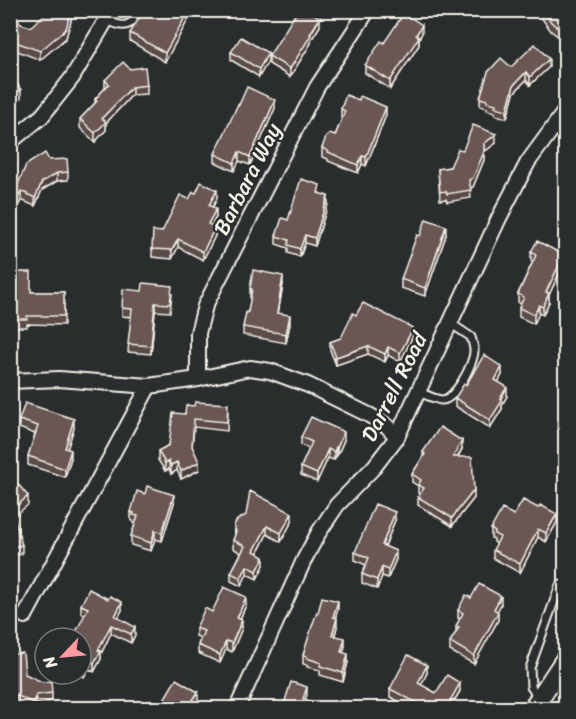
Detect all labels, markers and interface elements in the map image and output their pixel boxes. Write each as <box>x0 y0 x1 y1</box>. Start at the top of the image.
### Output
street label: Barbara Way <box>202 115 292 242</box>
street label: Darrell Road <box>350 324 439 449</box>
north arrow <box>33 626 93 686</box>
text: N <box>34 650 66 675</box>

